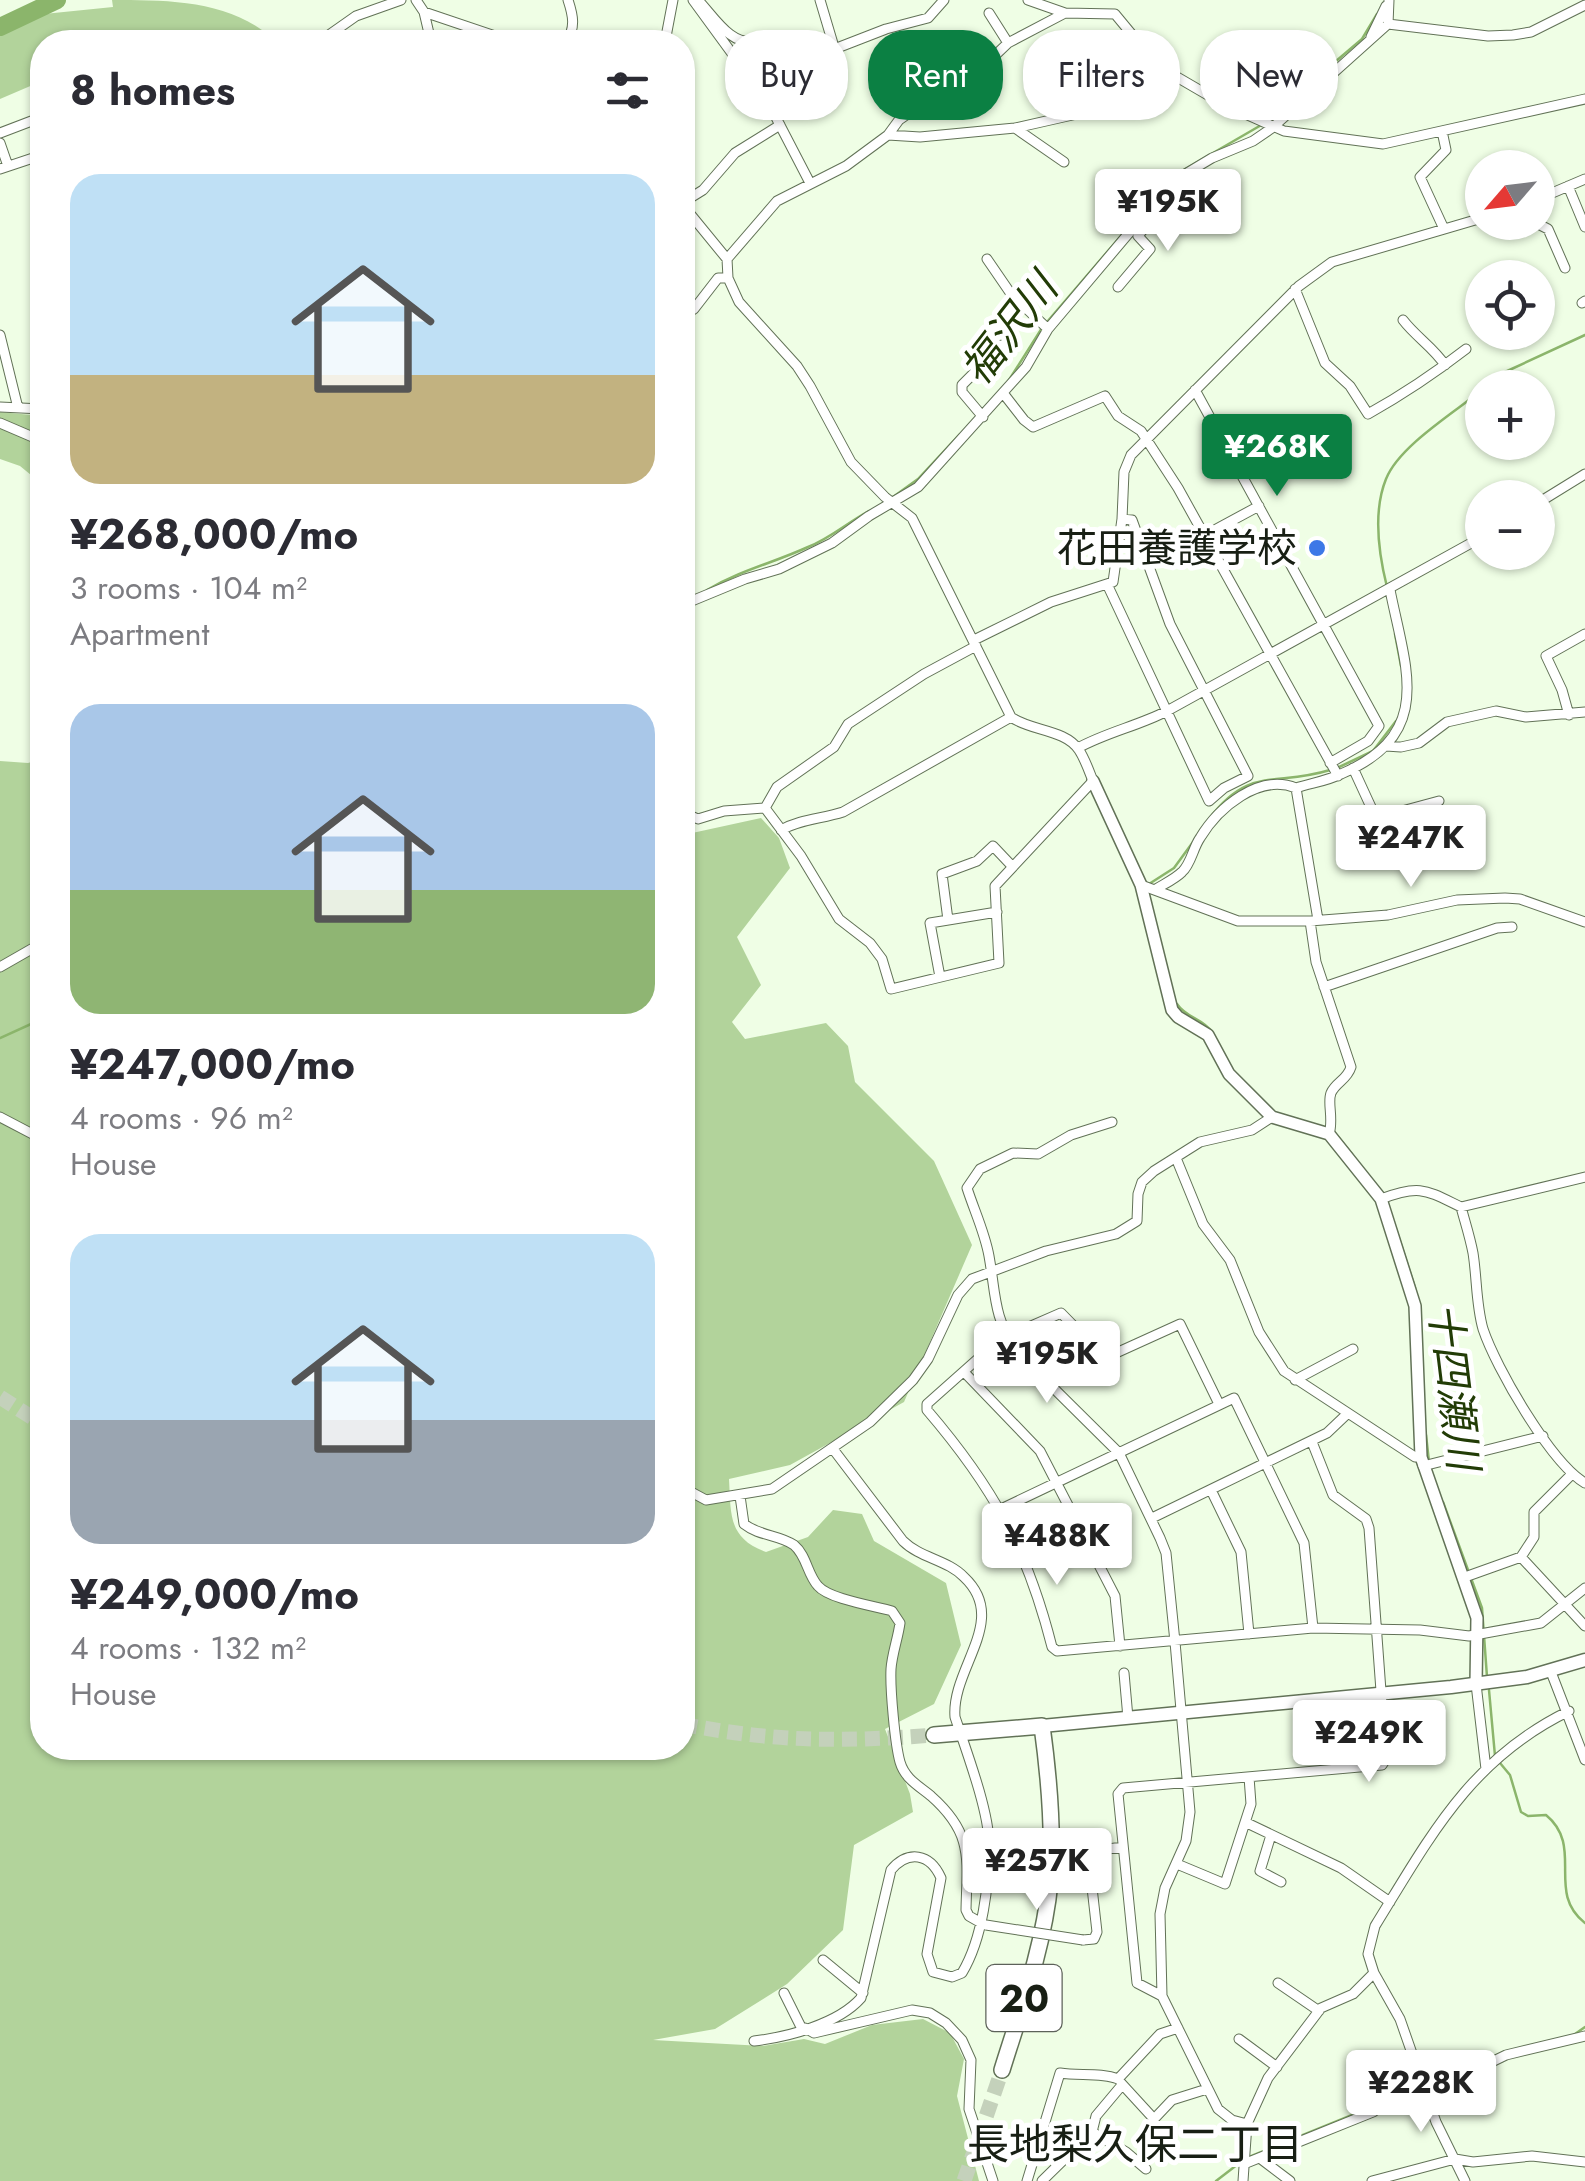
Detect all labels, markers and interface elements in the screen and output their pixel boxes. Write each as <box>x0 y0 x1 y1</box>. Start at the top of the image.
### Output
chip: Buy <box>725 30 848 120</box>
chip: Rent <box>868 30 1003 120</box>
chip: Filters <box>1023 30 1180 120</box>
chip: New <box>1200 30 1338 120</box>
text: 8 homes <box>70 60 235 121</box>
icon: filters <box>600 63 655 118</box>
north arrow <box>1465 150 1555 240</box>
map controls <box>1465 150 1555 570</box>
pin: ¥195K <box>1098 169 1238 254</box>
text: ¥195K <box>1117 178 1219 224</box>
icon: home <box>273 239 453 419</box>
water label: 福沢川 <box>946 257 1074 397</box>
button: locate <box>1465 260 1555 350</box>
button: + <box>1465 370 1555 460</box>
pin: ¥268K <box>1207 414 1347 499</box>
text: ¥268K <box>1224 423 1330 469</box>
button: − <box>1465 480 1555 570</box>
text: ¥268,000/mo <box>70 504 358 565</box>
place label: 花田養護学校 <box>1057 519 1297 577</box>
marker: 花田養護学校 <box>1306 537 1328 559</box>
text: 3 rooms · 104 m² <box>70 565 307 611</box>
text: Apartment <box>70 611 209 657</box>
icon: home <box>273 769 453 949</box>
pin: ¥247K <box>1341 805 1481 890</box>
text: ¥247K <box>1358 814 1464 860</box>
text: ¥247,000/mo <box>70 1034 355 1095</box>
text: 4 rooms · 96 m² <box>70 1095 293 1141</box>
text: House <box>70 1141 157 1187</box>
icon: home <box>273 1299 453 1479</box>
water label: 十四瀬川 <box>1413 1299 1495 1477</box>
pin: ¥195K <box>977 1321 1117 1406</box>
text: ¥195K <box>996 1330 1098 1376</box>
pin: ¥488K <box>987 1503 1127 1588</box>
text: ¥488K <box>1004 1512 1110 1558</box>
text: ¥249,000/mo <box>70 1564 359 1625</box>
text: 4 rooms · 132 m² <box>70 1625 306 1671</box>
text: House <box>70 1671 157 1717</box>
pin: ¥249K <box>1299 1700 1439 1785</box>
text: ¥249K <box>1315 1709 1423 1755</box>
pin: ¥257K <box>967 1828 1107 1913</box>
text: ¥257K <box>985 1837 1089 1883</box>
road number: 20 <box>986 1965 1062 2031</box>
pin: ¥228K <box>1351 2050 1491 2135</box>
text: ¥228K <box>1368 2059 1474 2105</box>
district label: 長地梨久保二丁目 <box>967 2114 1303 2175</box>

